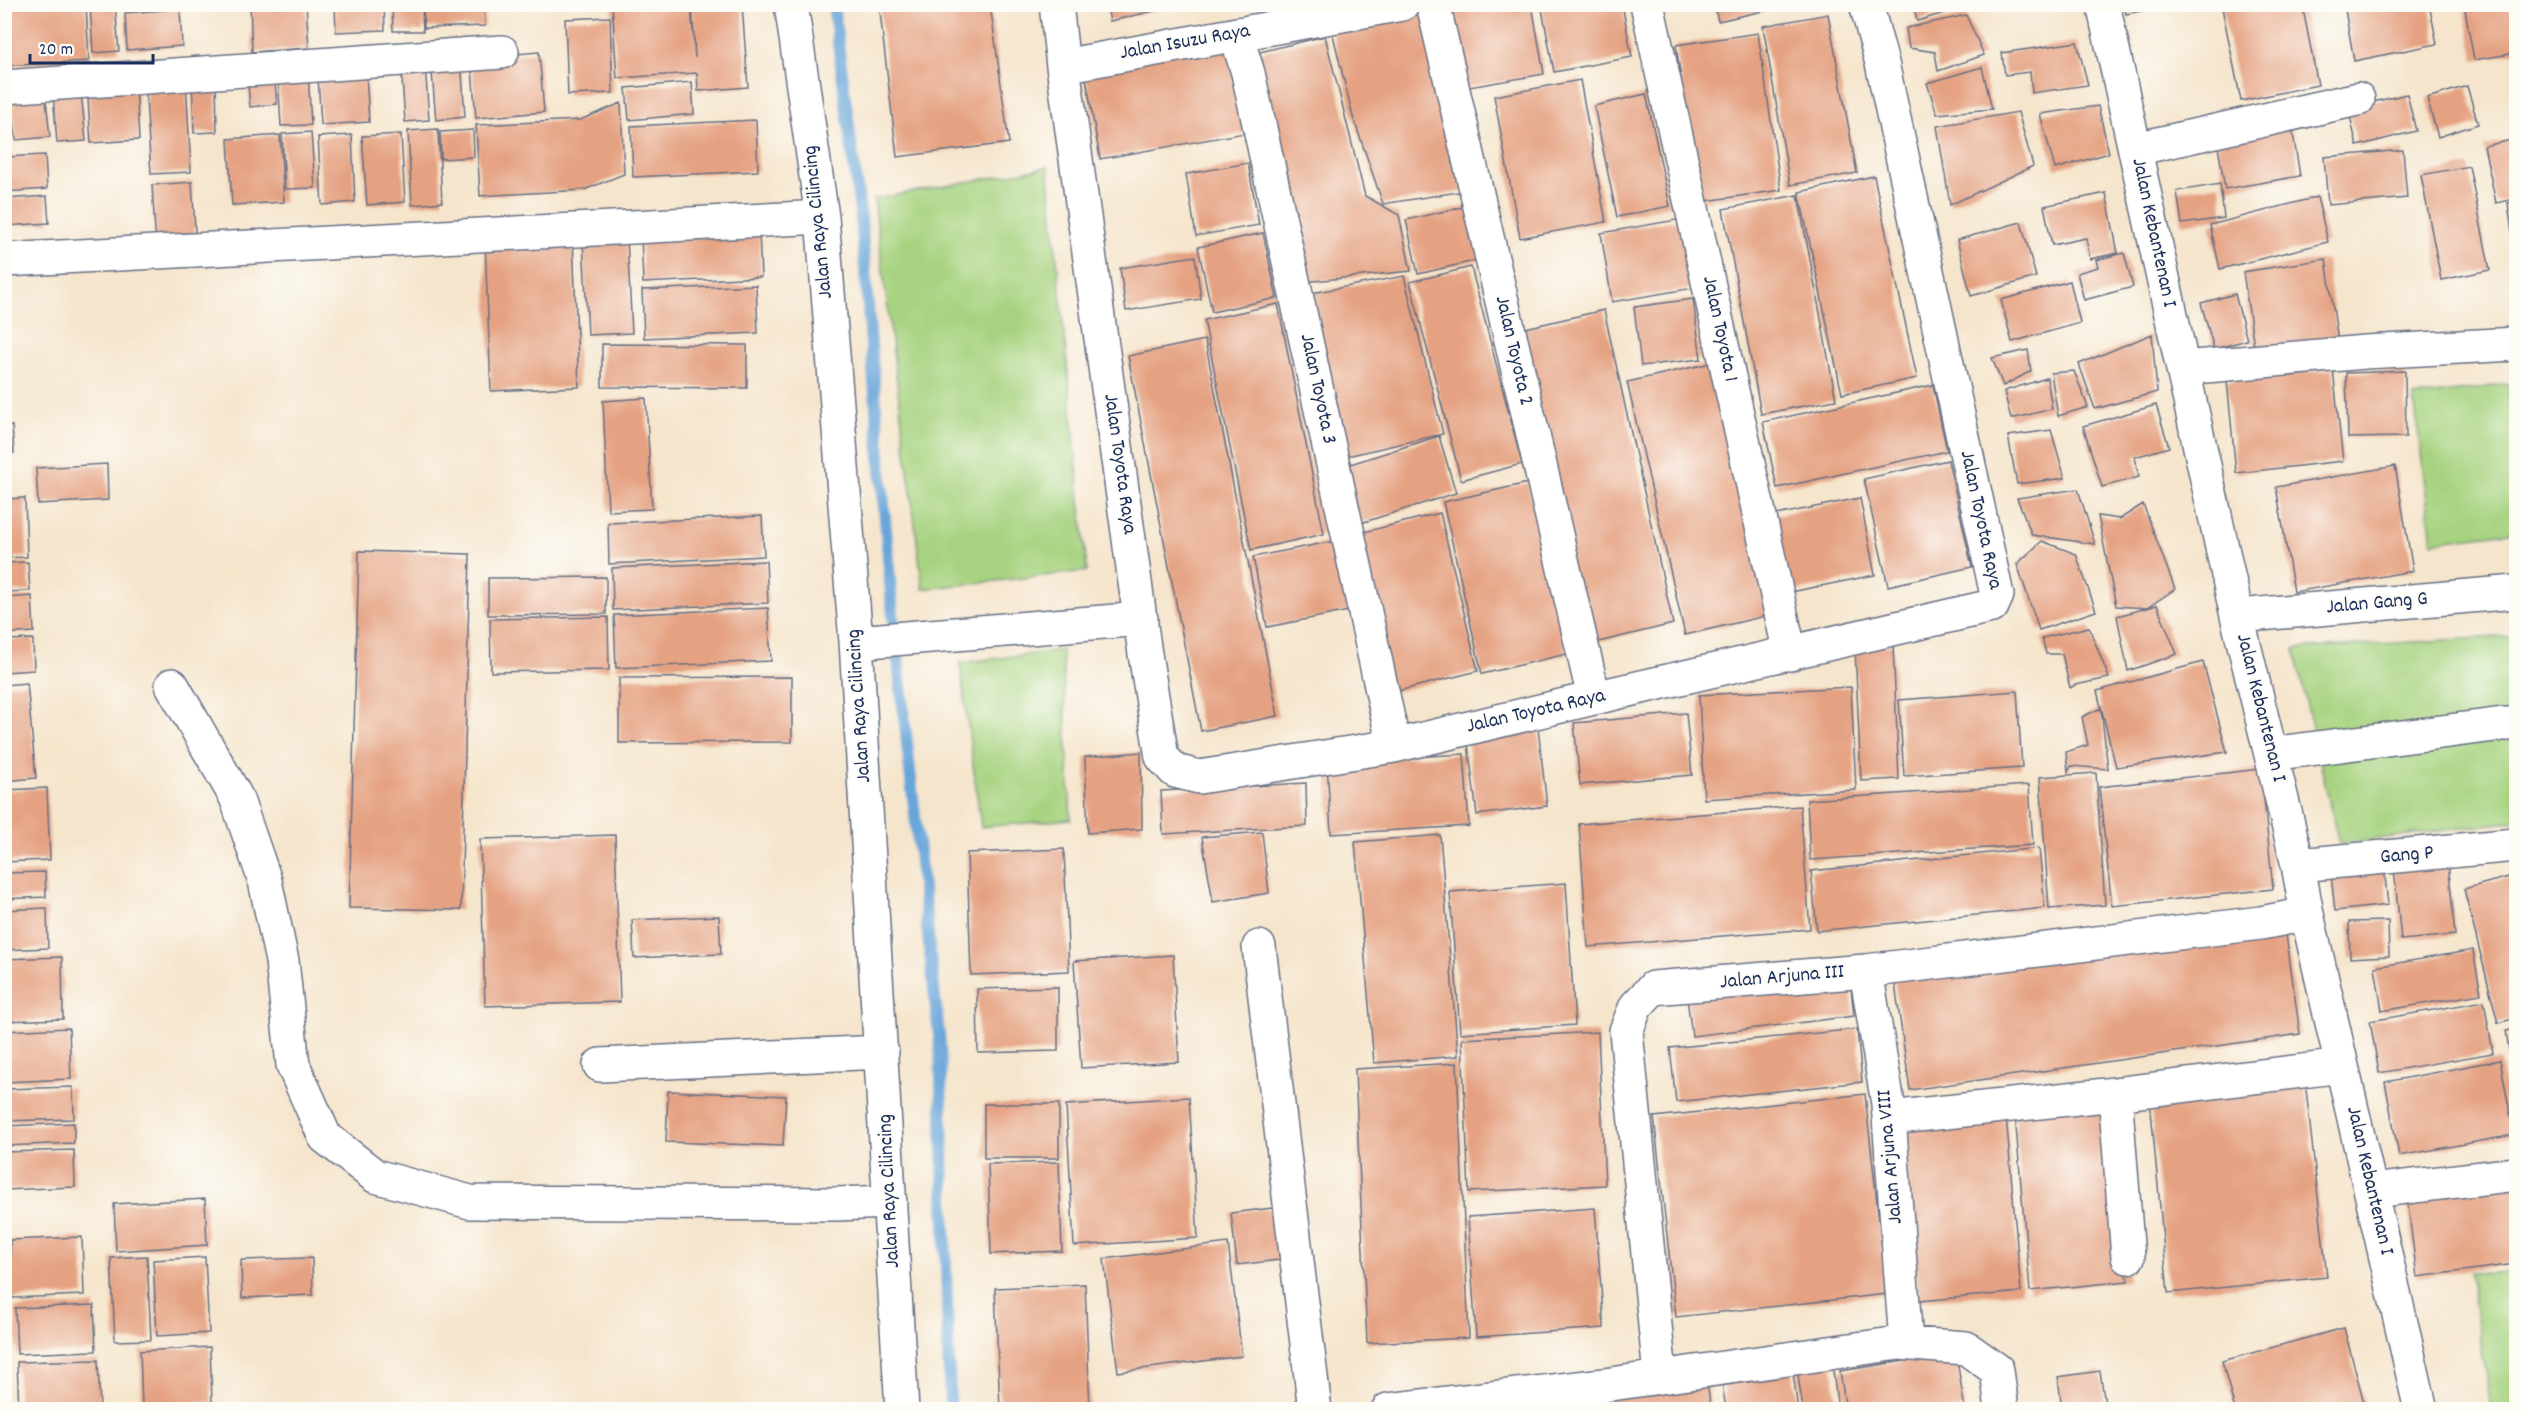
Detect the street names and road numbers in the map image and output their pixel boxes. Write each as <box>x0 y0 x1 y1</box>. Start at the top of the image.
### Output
street label: Jalan Isuzu Raya <box>1118 17 1253 69</box>
street label: Jalan Raya Cilincing <box>796 144 842 300</box>
street label: Jalan Kebantenan I <box>2123 156 2184 311</box>
street label: Jalan Toyota 1 <box>1693 273 1745 385</box>
street label: Jalan Toyota 2 <box>1486 293 1540 409</box>
street label: Jalan Toyota 3 <box>1291 331 1343 447</box>
street label: Jalan Toyota Raya <box>1094 392 1144 537</box>
street label: Jalan Toyota Raya <box>1951 448 2010 593</box>
street label: Jalan Gang G <box>2325 585 2429 623</box>
street label: Jalan Raya Cilincing <box>840 628 880 784</box>
street label: Jalan Kebantenan I <box>2227 631 2293 786</box>
street label: Jalan Toyota Raya <box>1464 681 1609 743</box>
street label: Gang P <box>2379 839 2435 873</box>
street label: Jalan Arjuna III <box>1719 958 1846 998</box>
street label: Jalan Arjuna VIII <box>1870 1088 1912 1225</box>
street label: Jalan Kebantenan I <box>2337 1104 2401 1259</box>
street label: Jalan Raya Cilincing <box>871 1113 909 1269</box>

